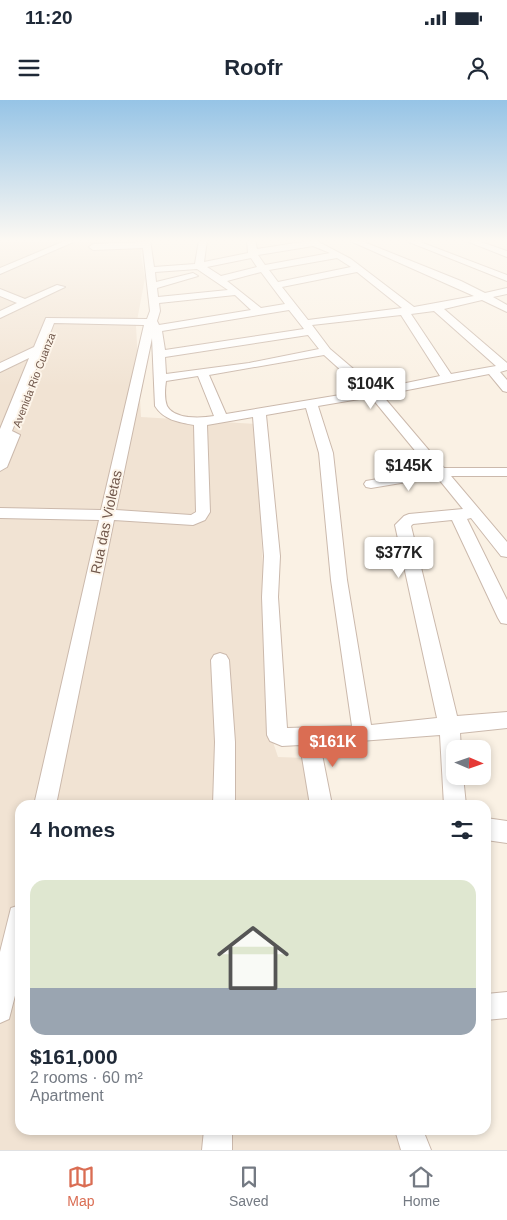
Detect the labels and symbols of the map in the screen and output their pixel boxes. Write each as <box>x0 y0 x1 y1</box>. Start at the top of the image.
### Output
street label: Avenida Rio Cuanza <box>10 330 58 429</box>
pin: $104K <box>336 368 406 410</box>
pin: $145K <box>374 450 444 492</box>
street label: Rua das Violetas <box>87 469 125 575</box>
pin: $377K <box>364 536 434 579</box>
pin: $161K <box>298 726 368 768</box>
north arrow <box>446 740 491 785</box>

